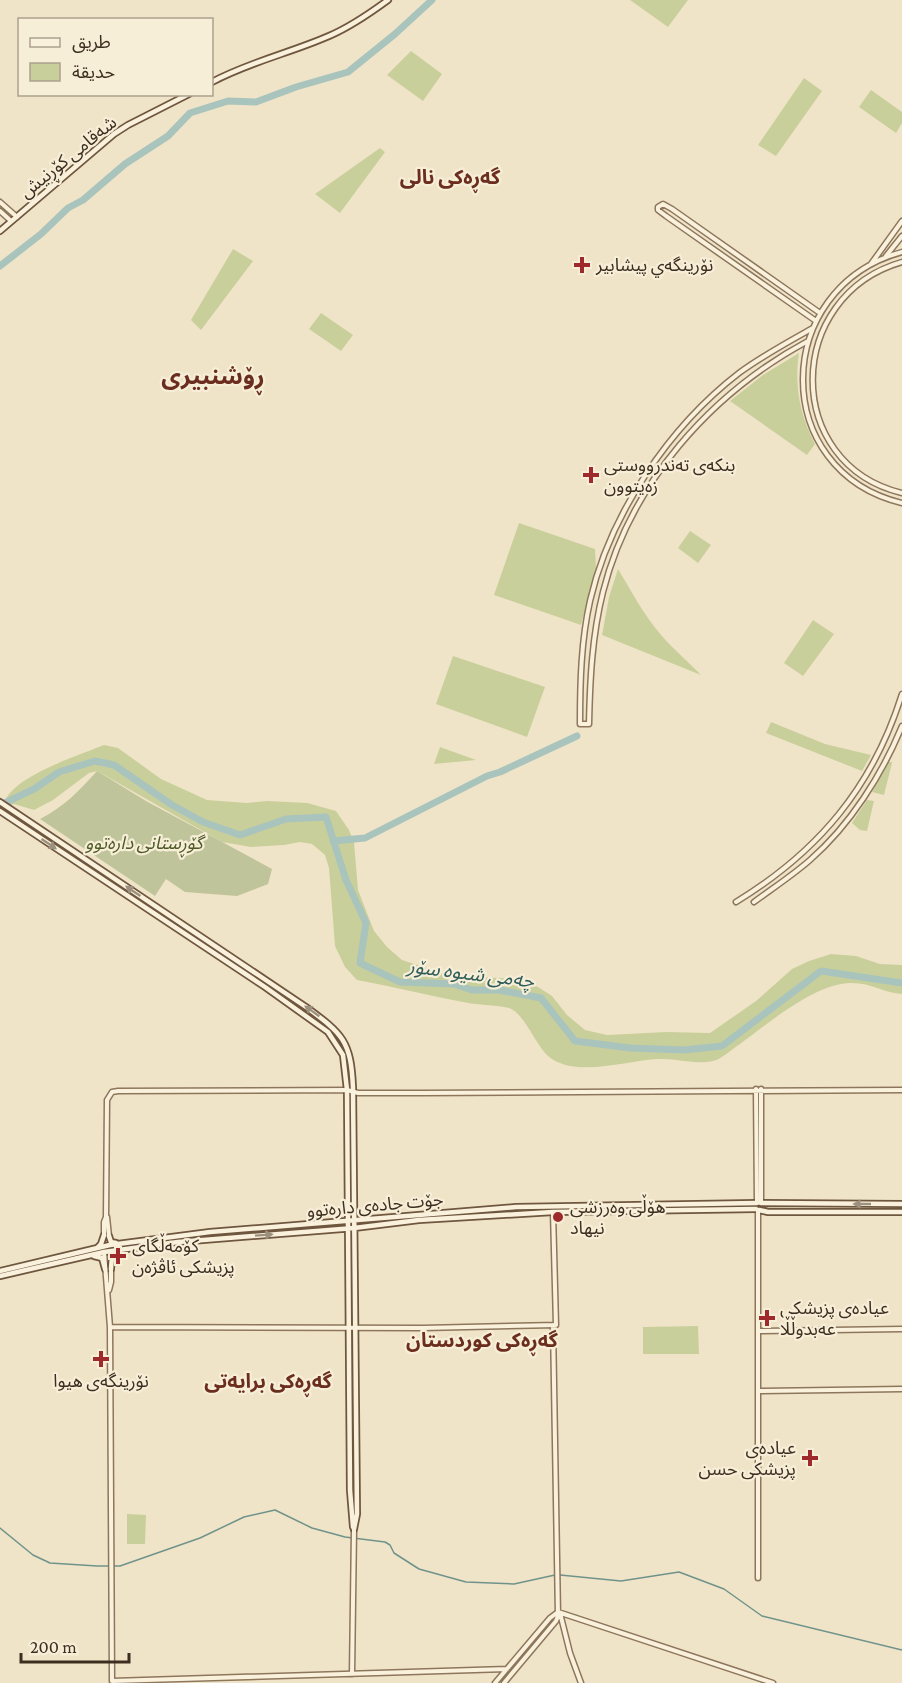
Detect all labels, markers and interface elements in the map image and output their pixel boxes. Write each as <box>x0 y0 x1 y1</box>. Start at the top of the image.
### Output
legend <box>18 18 213 96</box>
text: طريق <box>72 32 111 53</box>
text: حديقة <box>72 62 115 82</box>
street label: شەقامی کۆڕنیش <box>16 112 123 206</box>
district label: گەڕەکی نالی <box>400 166 501 194</box>
place label: نۆرينگەي پيشابير <box>595 255 713 278</box>
marker: نۆرينگەي پيشابير <box>573 256 591 274</box>
district label: ڕۆشنبیری <box>161 362 265 396</box>
place label: بنکەی تەندرووستی زەیتوون <box>604 455 735 497</box>
marker: بنکەی تەندرووستی زەیتوون <box>582 466 600 484</box>
park label: گۆڕستانی دارەتوو <box>85 833 206 858</box>
one-way arrow <box>41 838 57 849</box>
one-way arrow <box>125 885 141 897</box>
water label: چەمی شیوە سۆر <box>404 954 536 994</box>
one-way arrow <box>304 1006 319 1018</box>
street label: جۆت جادەی دارەتوو <box>306 1189 444 1222</box>
place label: هۆڵی وەرزشی نیهاد <box>570 1194 666 1238</box>
one-way arrow <box>853 1199 872 1209</box>
marker: هۆڵی وەرزشی نیهاد <box>551 1210 565 1224</box>
one-way arrow <box>254 1230 273 1240</box>
place label: کۆمەڵگای پزیشکی ئاڤژەن <box>132 1233 235 1278</box>
marker: کۆمەڵگای پزیشکی ئاڤژەن <box>109 1247 127 1265</box>
place label: عیادەی پزیشکی عەبدوڵڵا <box>780 1298 889 1339</box>
marker: عیادەی پزیشکی عەبدوڵڵا <box>758 1309 776 1327</box>
district label: گەڕەکی کوردستان <box>406 1329 559 1357</box>
marker: نۆرینگەی هیوا <box>92 1350 110 1368</box>
district label: گەڕەکی برایەتی <box>204 1370 333 1398</box>
place label: نۆرینگەی هیوا <box>53 1371 149 1392</box>
place label: عیادەی پزیشکی حسن <box>699 1438 796 1480</box>
marker: عیادەی پزیشکی حسن <box>801 1449 819 1467</box>
scale bar <box>21 1626 129 1664</box>
text: 200 m <box>30 1637 77 1657</box>

